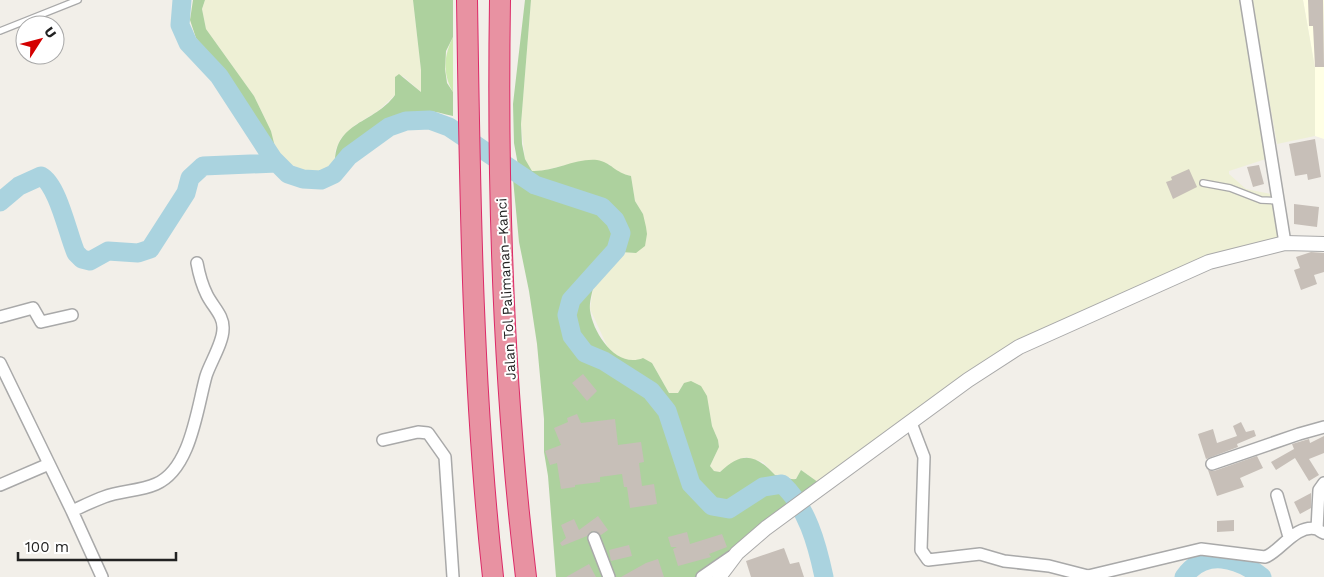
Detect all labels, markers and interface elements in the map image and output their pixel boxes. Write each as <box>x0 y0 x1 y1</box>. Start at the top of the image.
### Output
north arrow <box>15 15 65 65</box>
text: U <box>41 24 60 41</box>
street label: Jalan Tol Palimanan–Kanci <box>493 198 519 380</box>
scale bar <box>18 530 175 562</box>
text: 100 m <box>25 538 69 556</box>

